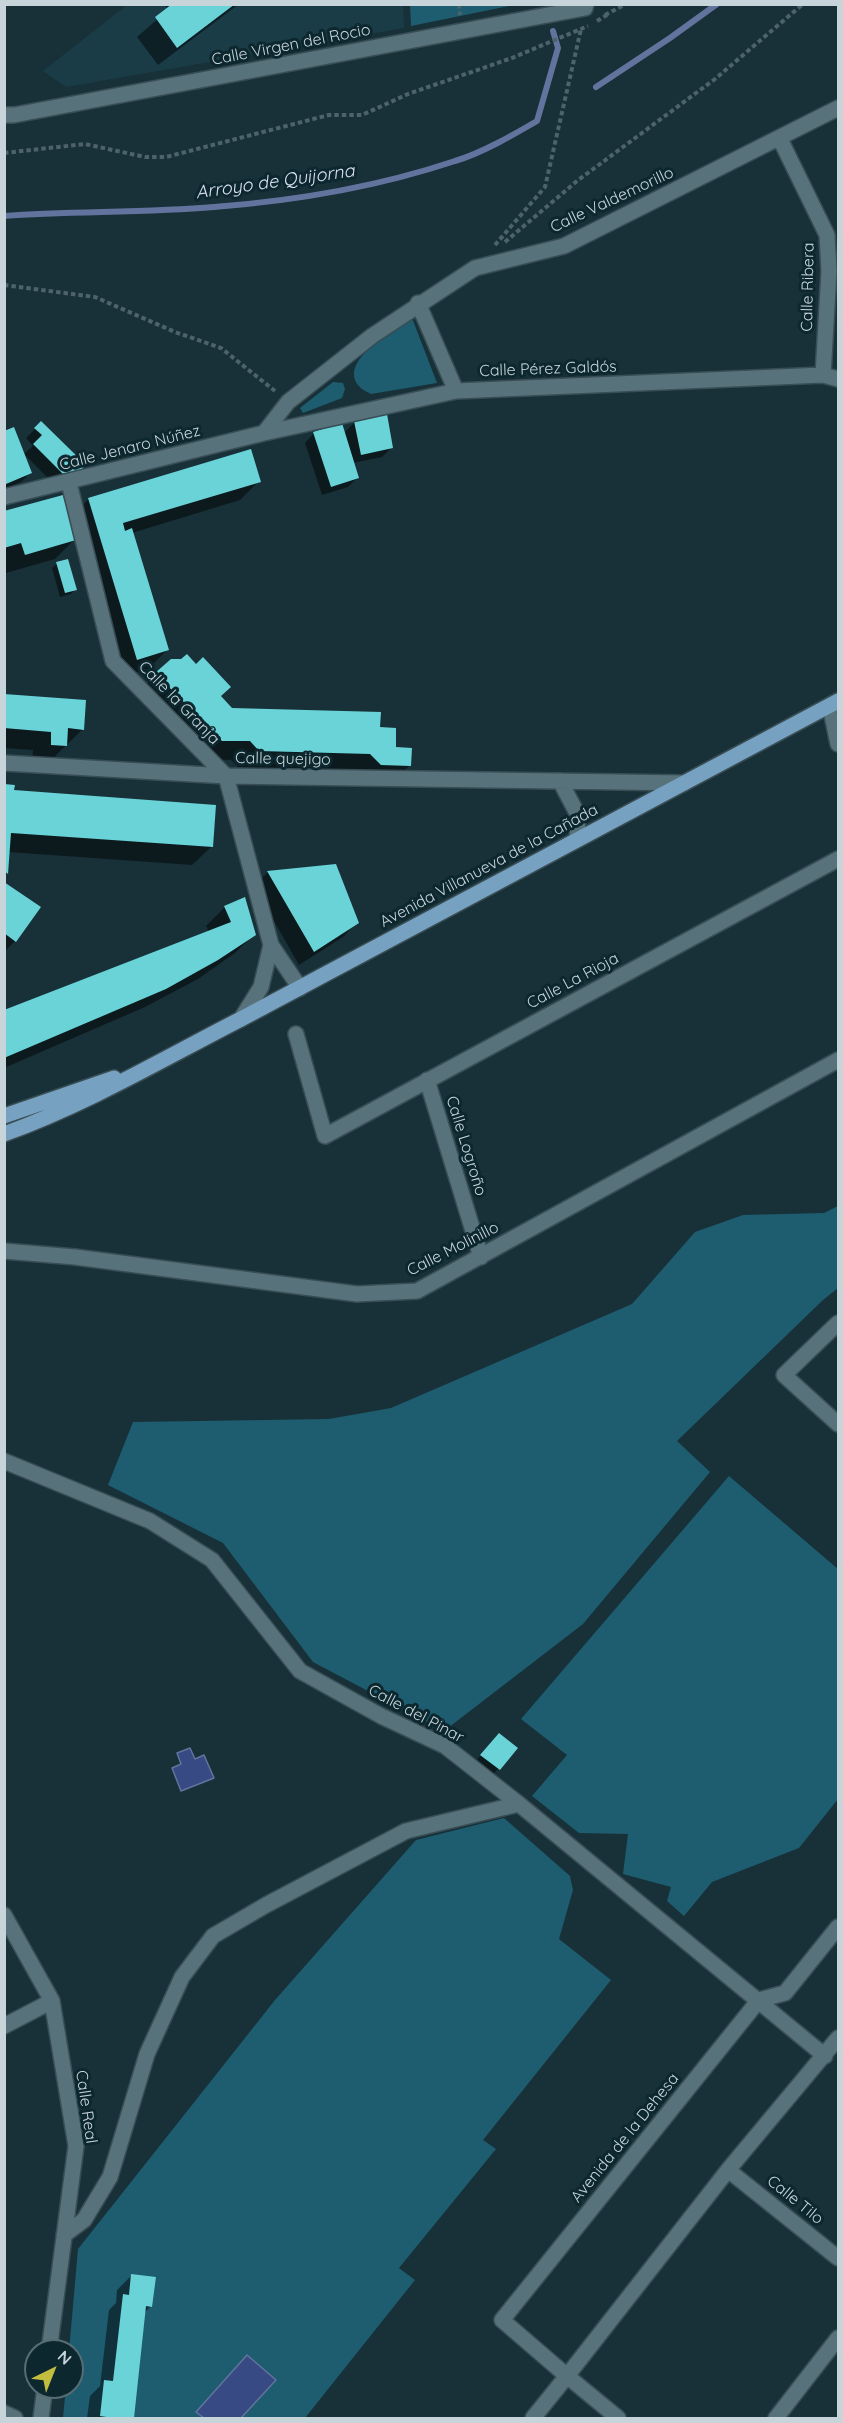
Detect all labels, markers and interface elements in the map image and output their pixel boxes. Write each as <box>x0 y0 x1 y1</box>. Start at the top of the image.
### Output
street label: Calle Virgen del Rocio <box>210 20 372 70</box>
water label: Arroyo de Quijorna <box>194 160 356 204</box>
street label: Calle Valdemorillo <box>547 163 677 237</box>
street label: Calle Ribera <box>798 242 818 332</box>
street label: Calle Pérez Galdós <box>479 357 617 381</box>
street label: Calle Jenaro Núñez <box>58 421 202 475</box>
street label: Calle la Granja <box>134 657 224 749</box>
street label: Calle quejigo <box>235 749 331 769</box>
street label: Avenida Villanueva de la Cañada <box>377 800 601 932</box>
street label: Calle La Rioja <box>524 949 622 1013</box>
street label: Calle Logroño <box>442 1094 490 1198</box>
street label: Calle Molinillo <box>404 1218 502 1280</box>
street label: Calle del Pinar <box>365 1681 467 1747</box>
street label: Calle Real <box>71 2069 101 2145</box>
street label: Avenida de la Dehesa <box>567 2070 683 2206</box>
street label: Calle Tilo <box>763 2171 827 2229</box>
north arrow <box>24 2339 84 2399</box>
text: N <box>54 2346 76 2369</box>

